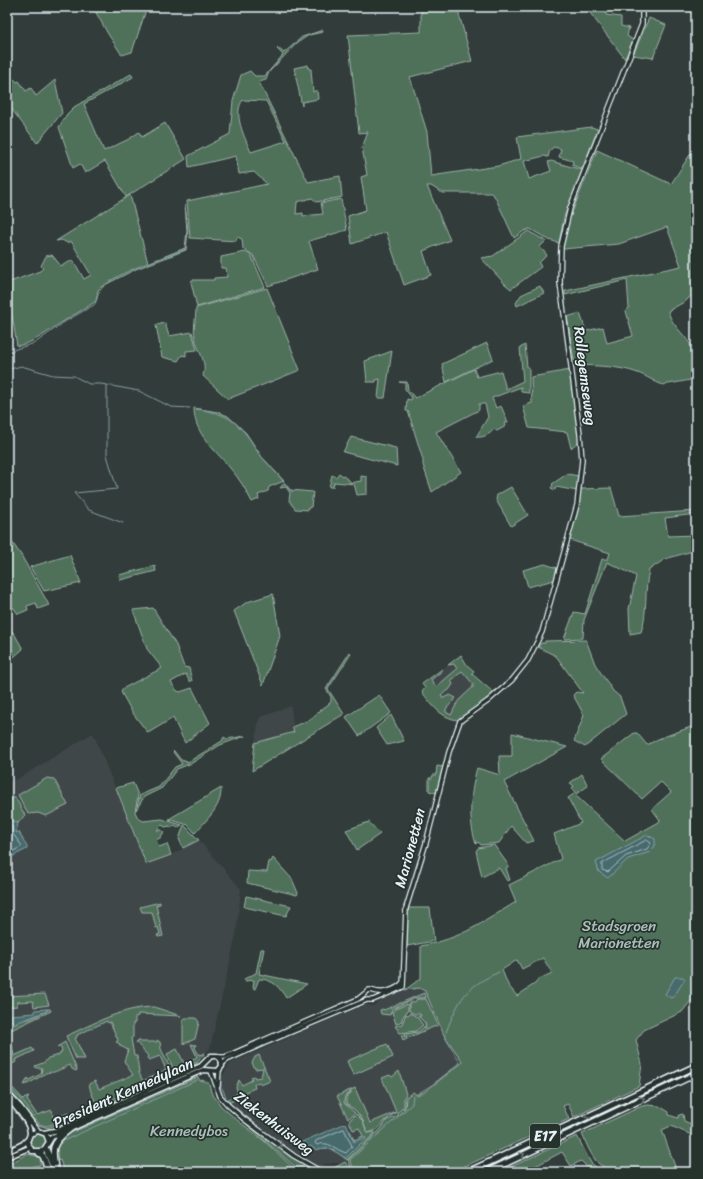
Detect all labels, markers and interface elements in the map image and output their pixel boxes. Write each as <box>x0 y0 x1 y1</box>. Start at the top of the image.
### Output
street label: Rollegemseweg <box>566 325 604 427</box>
street label: Marionetten <box>387 805 433 891</box>
park label: Stadsgroen Marionetten <box>578 913 660 956</box>
street label: President Kennedylaan <box>49 1050 197 1136</box>
street label: Ziekenhuisweg <box>228 1084 320 1162</box>
one-way arrow <box>637 1096 645 1104</box>
one-way arrow <box>584 1111 592 1119</box>
park label: Kennedybos <box>150 1118 229 1144</box>
road number: E17 <box>530 1124 560 1148</box>
one-way arrow <box>275 1141 282 1148</box>
one-way arrow <box>518 1152 526 1160</box>

